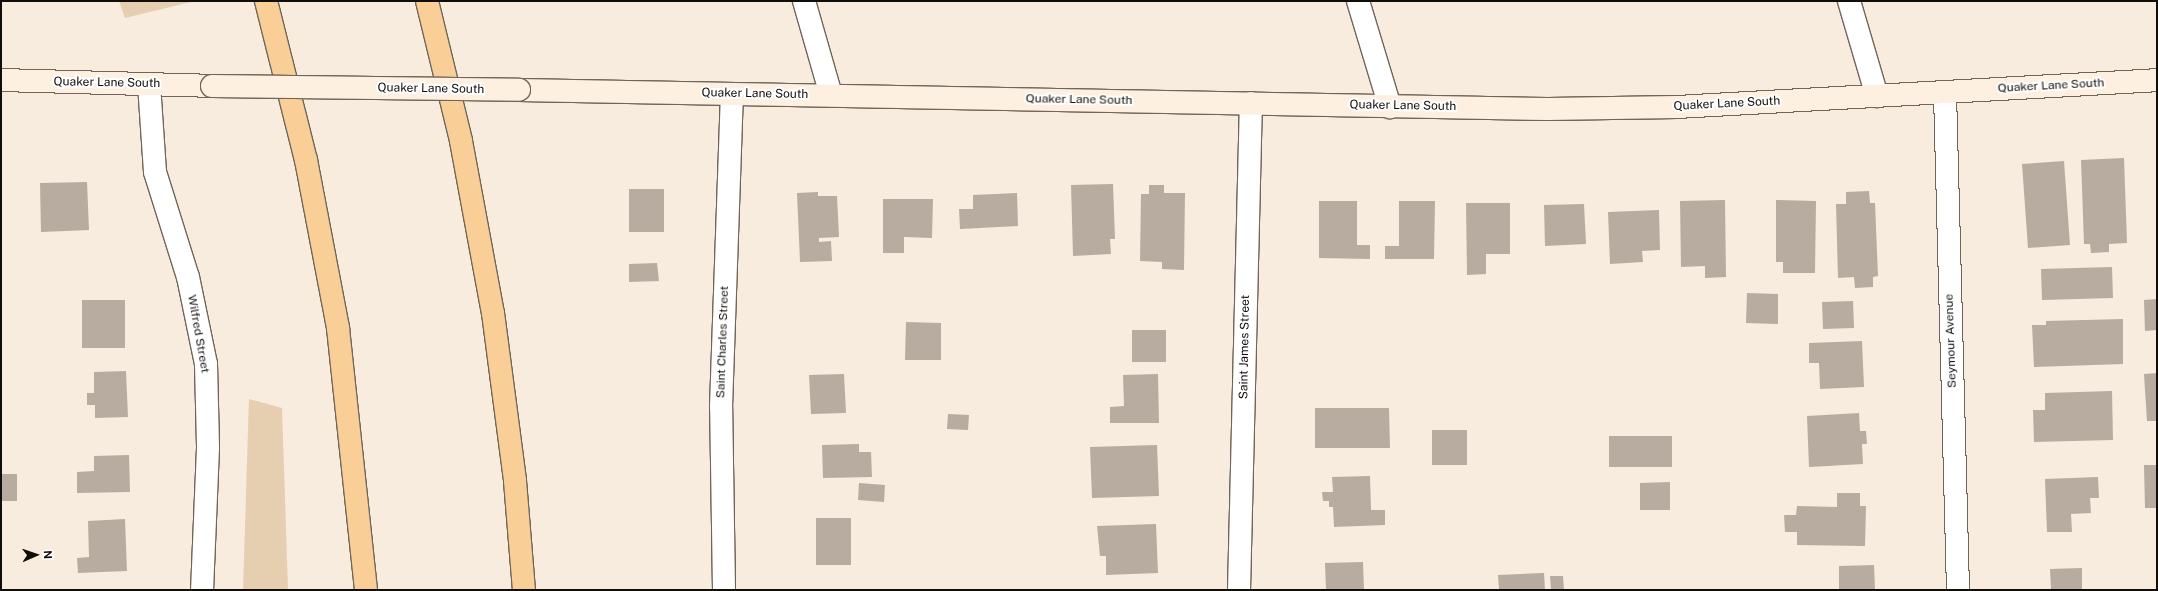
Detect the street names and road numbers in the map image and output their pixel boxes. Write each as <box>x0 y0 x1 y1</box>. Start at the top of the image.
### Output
street label: Quaker Lane South <box>53 75 161 91</box>
street label: Quaker Lane South <box>1997 76 2105 96</box>
street label: Quaker Lane South <box>377 81 485 97</box>
street label: Quaker Lane South <box>701 86 809 102</box>
street label: Quaker Lane South <box>1025 92 1133 108</box>
street label: Quaker Lane South <box>1673 94 1781 114</box>
street label: Quaker Lane South <box>1349 98 1457 114</box>
street label: Saint Charles Street <box>714 286 732 398</box>
street label: Wilfred Street <box>184 294 212 374</box>
street label: Seymour Avenue <box>1942 294 1960 388</box>
street label: Saint James Street <box>1237 295 1253 399</box>

